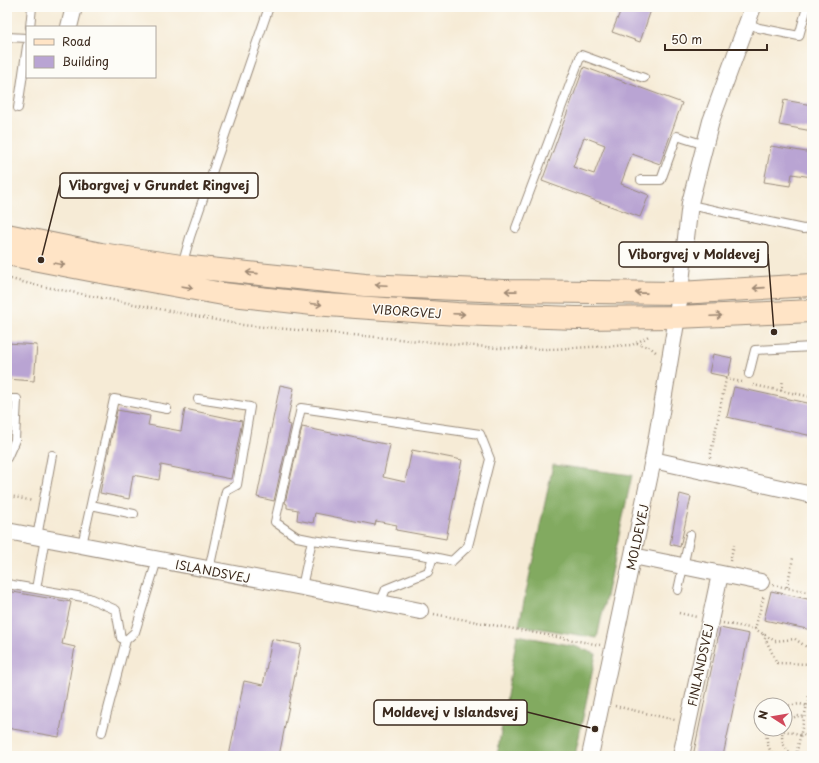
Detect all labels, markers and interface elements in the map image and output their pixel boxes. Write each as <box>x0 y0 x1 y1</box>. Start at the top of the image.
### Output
legend <box>26 26 156 78</box>
scale bar <box>665 26 767 52</box>
text: 50 m <box>671 30 702 48</box>
text: Road <box>62 32 91 50</box>
text: Building <box>62 52 109 70</box>
callout: Viborgvej v Grundet Ringvej <box>60 173 258 198</box>
text: Viborgvej v Grundet Ringvej <box>69 175 249 194</box>
callout: Viborgvej v Moldevej <box>619 242 768 267</box>
text: Viborgvej v Moldevej <box>628 244 760 263</box>
one-way arrow <box>52 260 65 268</box>
one-way arrow <box>246 270 259 277</box>
one-way arrow <box>375 282 388 289</box>
one-way arrow <box>180 283 193 291</box>
one-way arrow <box>753 285 766 292</box>
one-way arrow <box>505 287 518 295</box>
one-way arrow <box>635 289 648 297</box>
street label: VIBORGVEJ <box>372 300 442 322</box>
one-way arrow <box>309 301 322 308</box>
one-way arrow <box>452 310 465 318</box>
one-way arrow <box>709 312 722 319</box>
street label: MOLDEVEJ <box>621 502 653 572</box>
street label: ISLANDSVEJ <box>174 555 252 587</box>
street label: FINLANDSVEJ <box>682 622 718 708</box>
north arrow <box>753 697 793 737</box>
callout: Moldevej v Islandsvej <box>374 700 527 725</box>
text: Moldevej v Islandsvej <box>382 702 518 721</box>
text: N <box>754 709 772 721</box>

